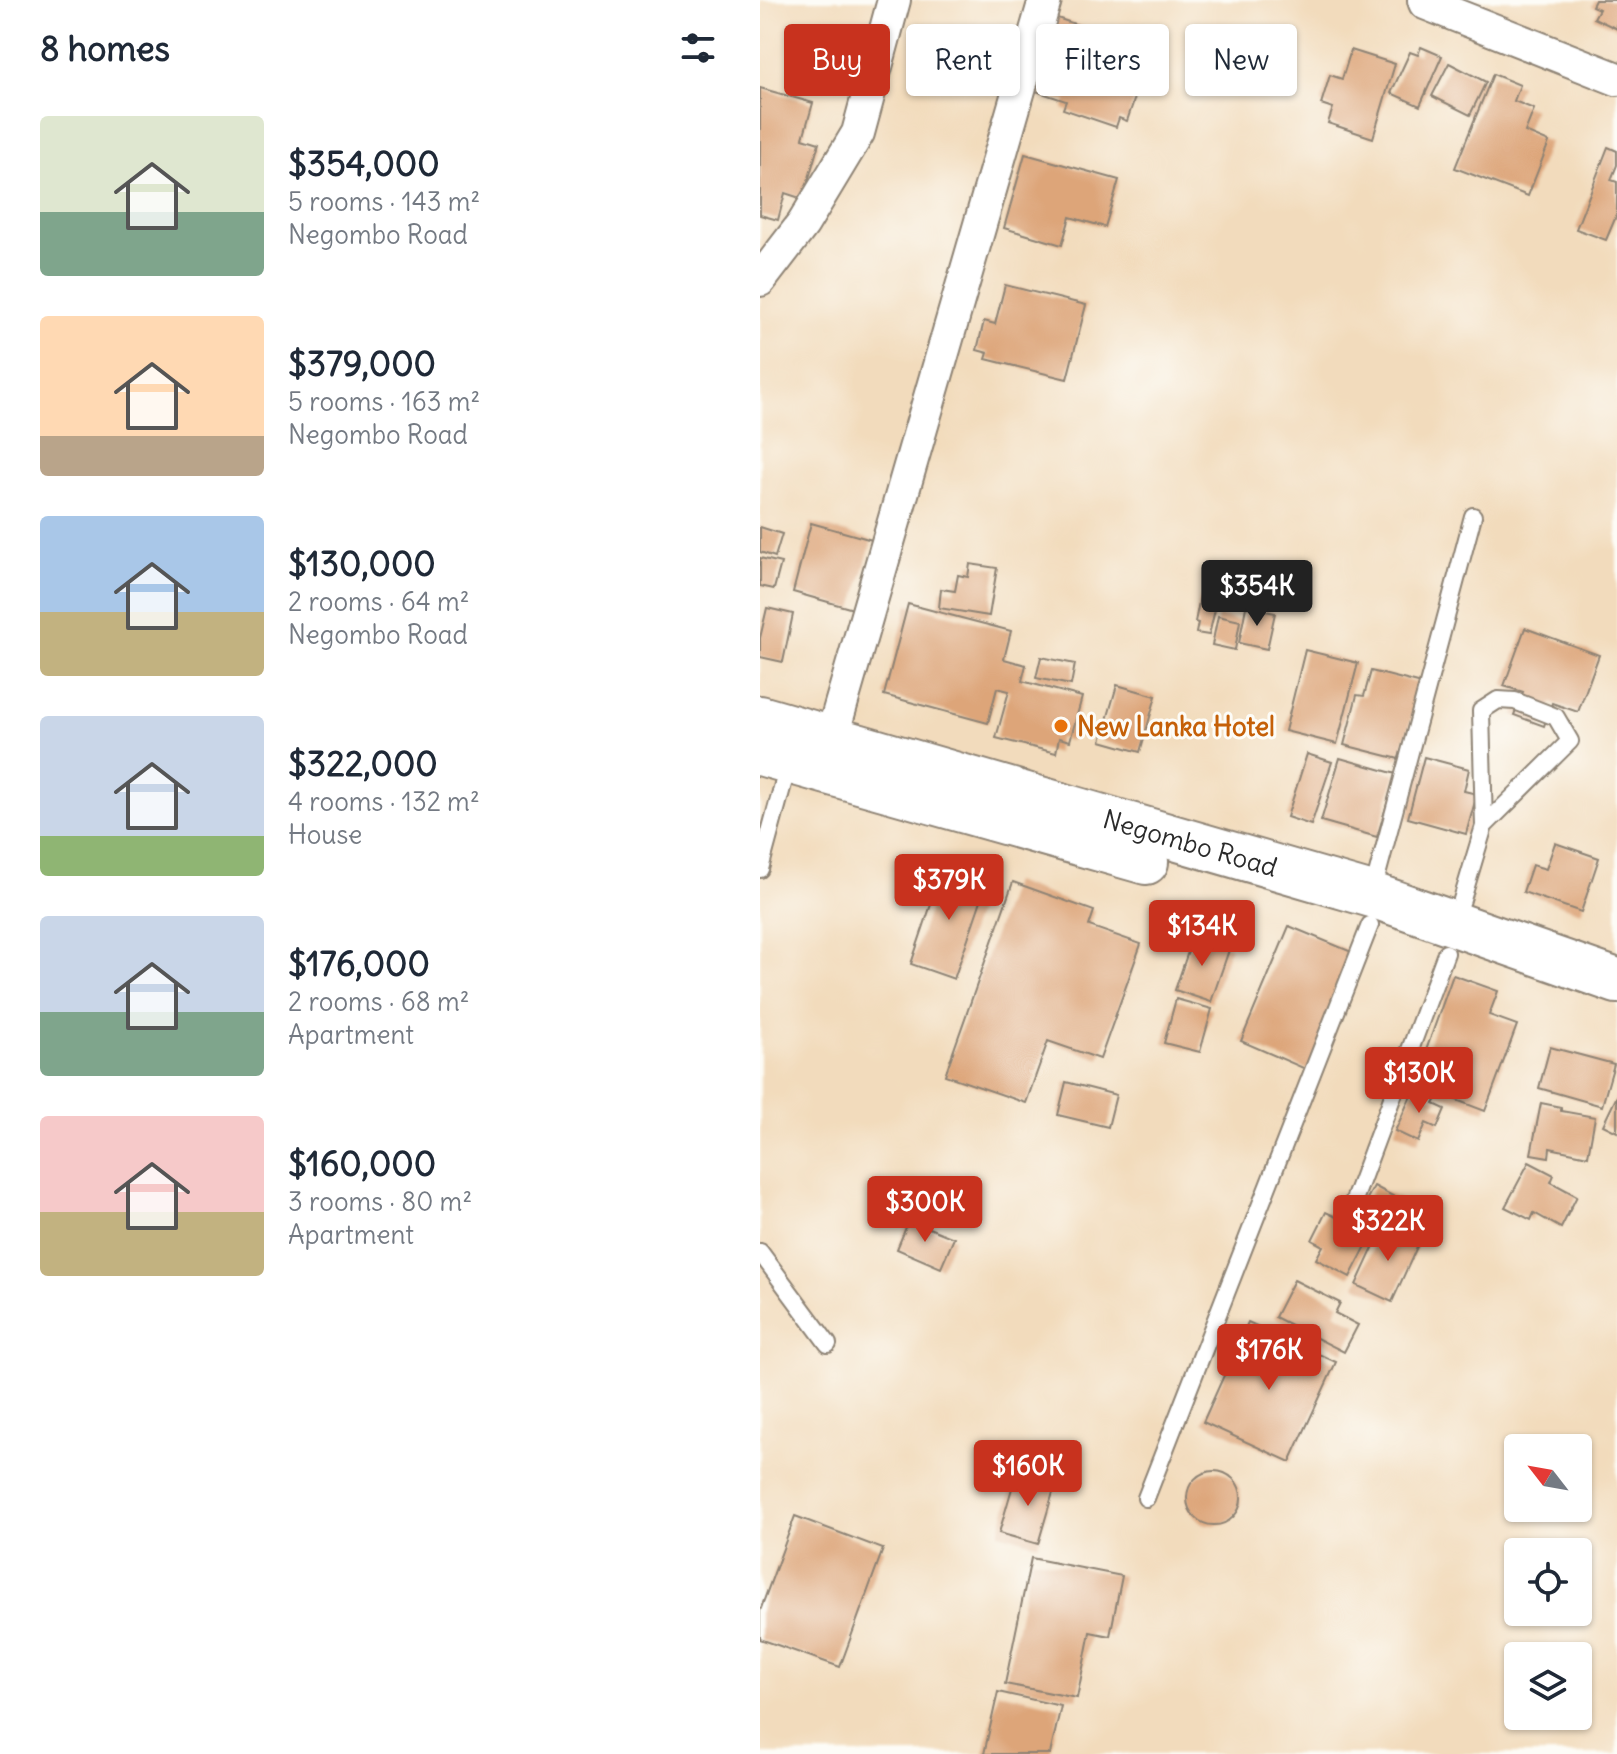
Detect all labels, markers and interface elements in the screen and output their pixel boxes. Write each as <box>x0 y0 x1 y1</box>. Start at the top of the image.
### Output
chip: Buy <box>784 24 890 96</box>
chip: Rent <box>906 24 1020 96</box>
chip: Filters <box>1036 24 1169 96</box>
chip: New <box>1185 24 1297 96</box>
icon: filters <box>676 26 720 70</box>
text: 8 homes <box>40 27 170 70</box>
text: $354,000 <box>288 142 440 185</box>
icon: home <box>104 148 200 244</box>
text: 5 rooms · 143 m² <box>288 185 480 218</box>
text: Negombo Road <box>288 218 468 251</box>
text: $379,000 <box>288 342 436 385</box>
icon: home <box>104 348 200 444</box>
text: 5 rooms · 163 m² <box>288 385 480 418</box>
text: Negombo Road <box>288 418 468 451</box>
text: $130,000 <box>288 542 436 585</box>
icon: home <box>104 548 200 644</box>
pin: $354K <box>1201 560 1313 628</box>
text: $354K <box>1219 569 1295 602</box>
text: 2 rooms · 64 m² <box>288 585 470 618</box>
text: Negombo Road <box>288 618 468 651</box>
place label: New Lanka Hotel <box>1077 710 1275 743</box>
marker: New Lanka Hotel <box>1052 717 1070 735</box>
text: $322,000 <box>288 742 438 785</box>
icon: home <box>104 748 200 844</box>
text: 4 rooms · 132 m² <box>288 785 480 818</box>
street label: Negombo Road <box>1099 802 1281 883</box>
text: House <box>288 818 362 851</box>
pin: $379K <box>893 854 1005 922</box>
text: $379K <box>913 863 985 896</box>
pin: $134K <box>1146 900 1258 968</box>
text: $134K <box>1167 909 1237 942</box>
text: $176,000 <box>288 942 430 985</box>
icon: home <box>104 948 200 1044</box>
text: 2 rooms · 68 m² <box>288 985 470 1018</box>
text: Apartment <box>288 1018 414 1051</box>
pin: $130K <box>1363 1047 1475 1115</box>
text: $130K <box>1383 1056 1455 1089</box>
text: $160,000 <box>288 1142 436 1185</box>
icon: home <box>104 1148 200 1244</box>
pin: $300K <box>869 1176 981 1244</box>
text: 3 rooms · 80 m² <box>288 1185 472 1218</box>
text: $300K <box>885 1185 965 1218</box>
pin: $322K <box>1332 1195 1444 1263</box>
text: $322K <box>1351 1204 1425 1237</box>
text: Apartment <box>288 1218 414 1251</box>
pin: $176K <box>1213 1324 1325 1392</box>
text: $176K <box>1235 1333 1303 1366</box>
north arrow <box>1504 1434 1592 1522</box>
map controls <box>1504 1434 1592 1730</box>
pin: $160K <box>972 1440 1084 1508</box>
text: $160K <box>992 1449 1064 1482</box>
button: locate <box>1504 1538 1592 1626</box>
button: layers <box>1504 1642 1592 1730</box>

